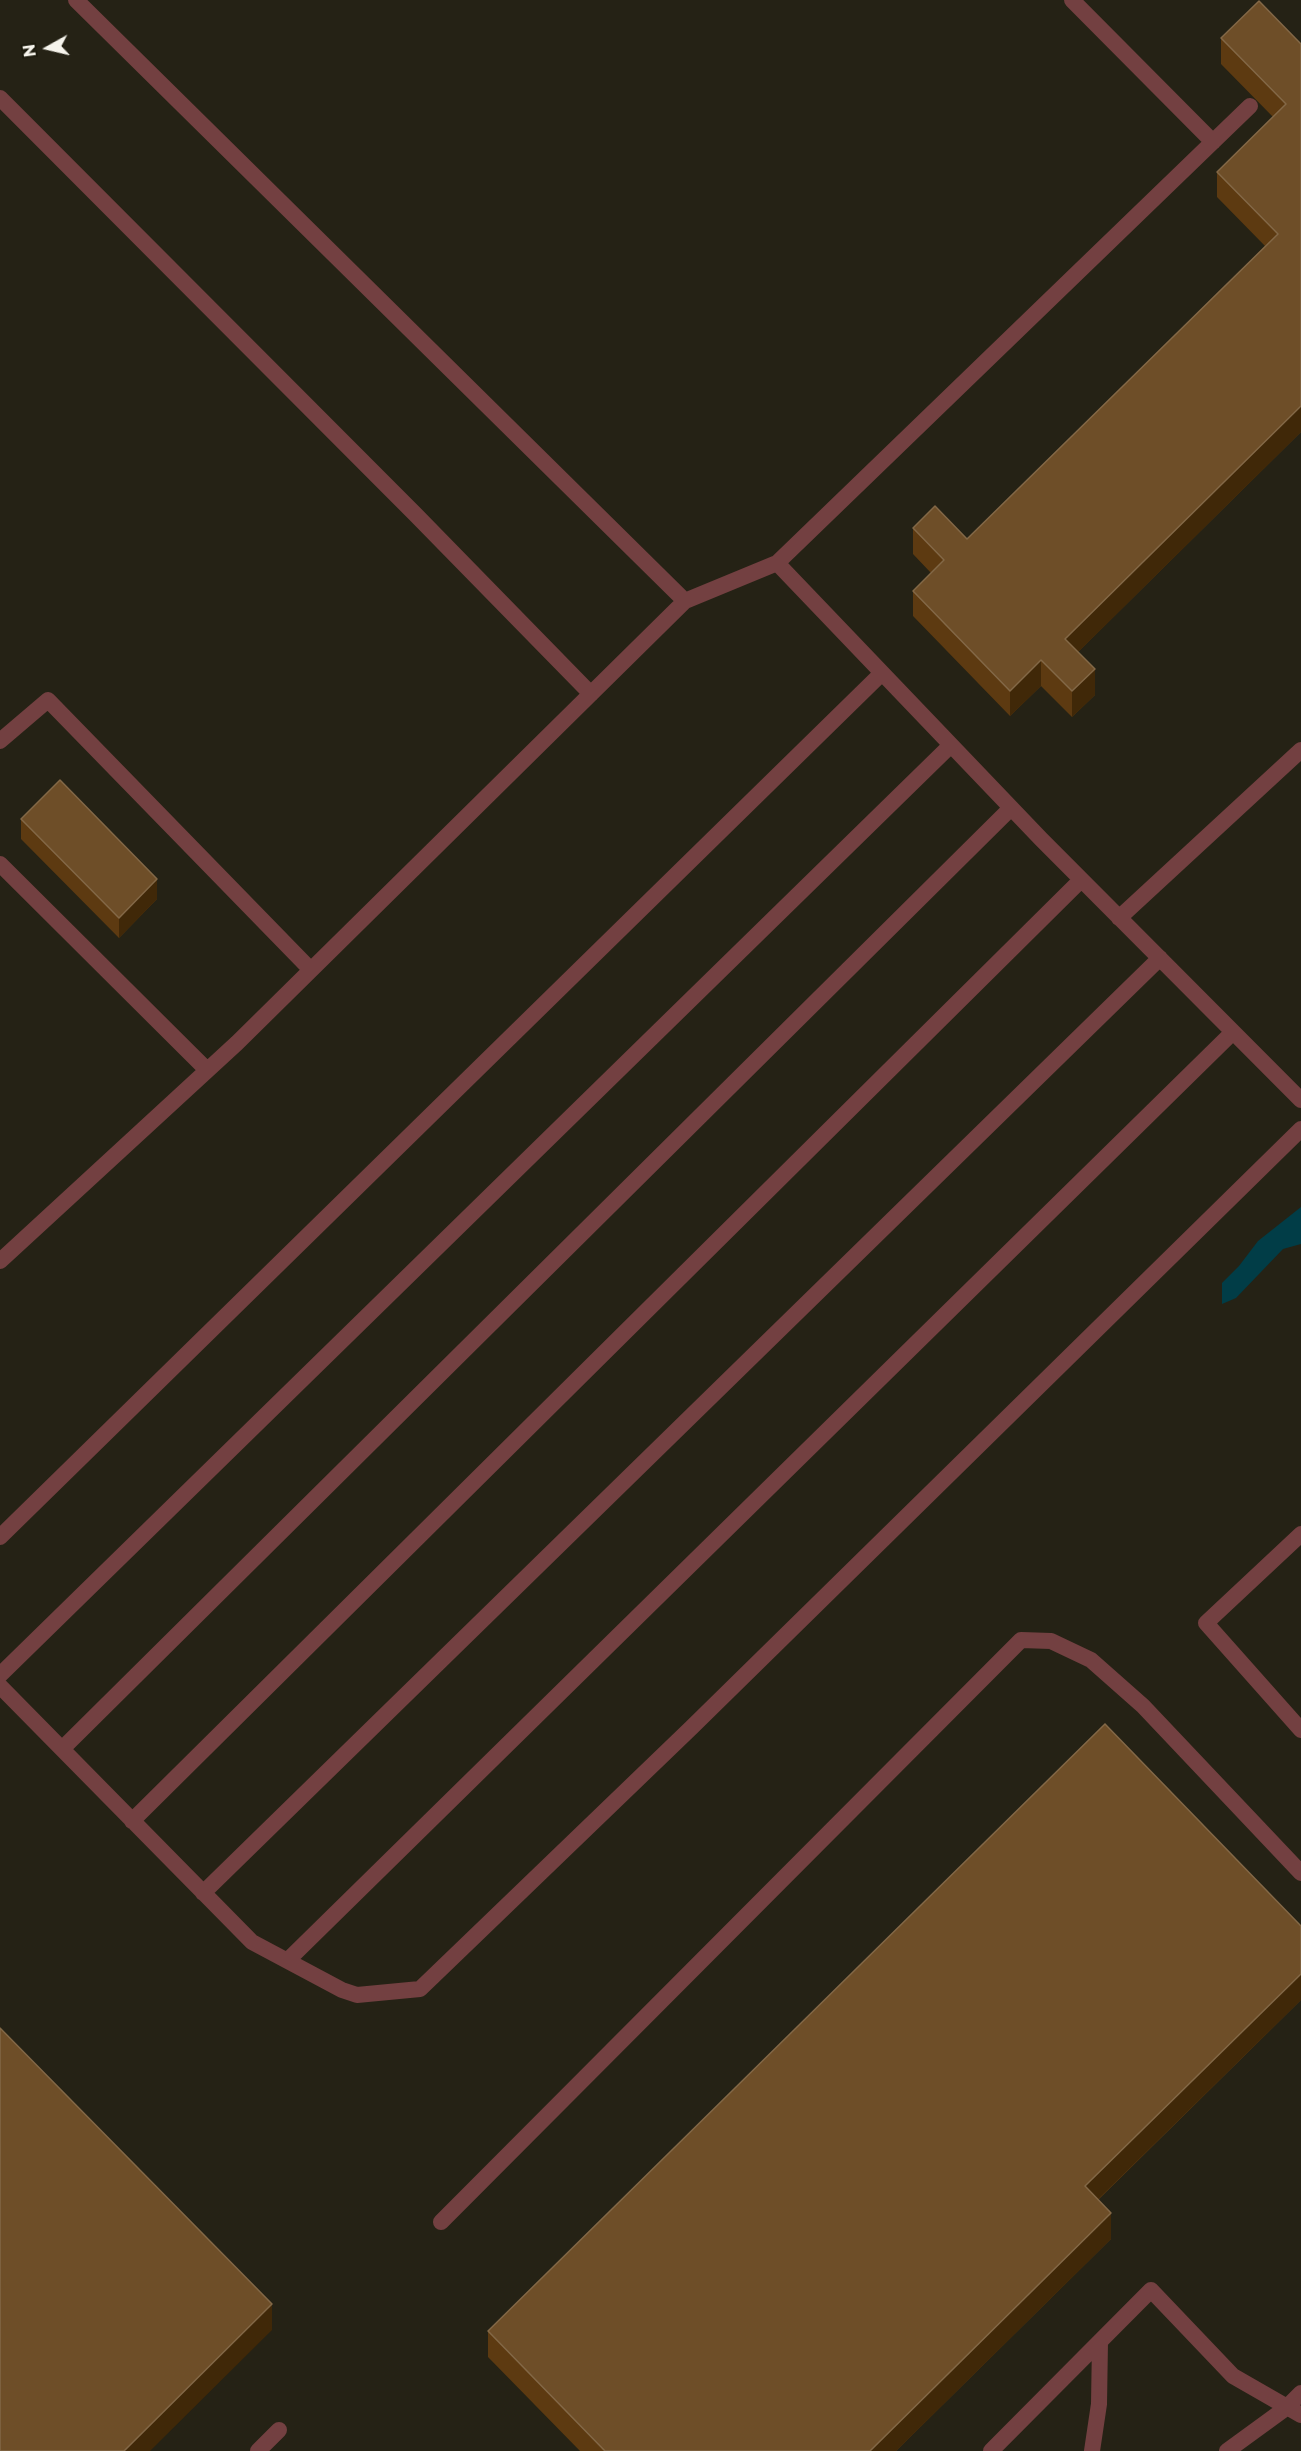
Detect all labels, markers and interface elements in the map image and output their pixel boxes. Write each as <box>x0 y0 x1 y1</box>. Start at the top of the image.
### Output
north arrow <box>18 18 78 78</box>
text: N <box>19 43 40 58</box>

